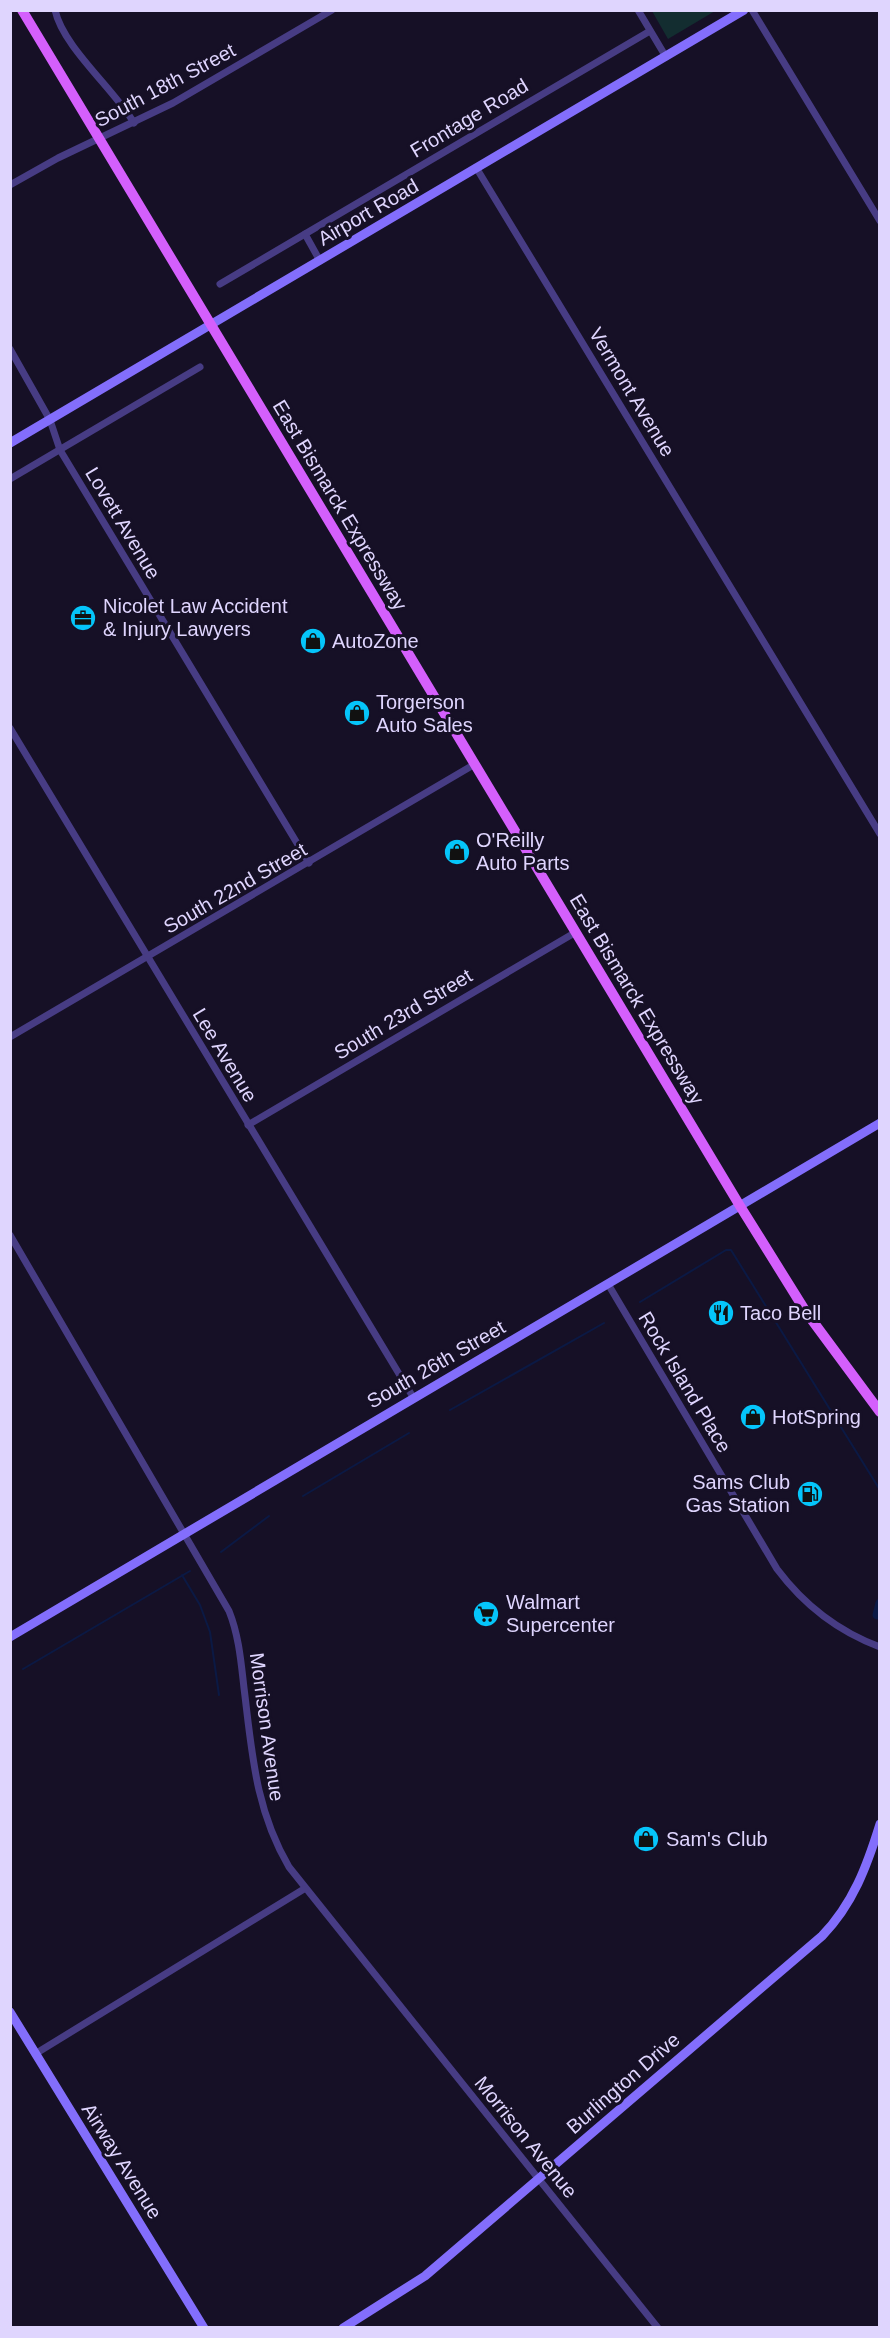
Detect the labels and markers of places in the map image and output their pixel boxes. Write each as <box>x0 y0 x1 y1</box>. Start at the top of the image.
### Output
place label: Nicolet Law Accident & Injury Lawyers <box>103 595 288 640</box>
office icon: Nicolet Law Accident & Injury Lawyers <box>68 603 98 633</box>
shop icon: AutoZone <box>298 626 328 656</box>
place label: AutoZone <box>332 630 419 652</box>
place label: Torgerson Auto Sales <box>376 691 473 736</box>
shop icon: Torgerson Auto Sales <box>342 698 372 728</box>
place label: O'Reilly Auto Parts <box>476 829 569 874</box>
shop icon: O'Reilly Auto Parts <box>442 837 472 867</box>
restaurant icon: Taco Bell <box>706 1298 736 1328</box>
place label: Taco Bell <box>740 1302 821 1324</box>
shop icon: HotSpring <box>738 1402 768 1432</box>
place label: HotSpring <box>772 1406 861 1428</box>
place label: Sams Club Gas Station <box>685 1471 790 1516</box>
fuel station icon: Sams Club Gas Station <box>795 1479 825 1509</box>
place label: Walmart Supercenter <box>506 1591 615 1636</box>
supermarket icon: Walmart Supercenter <box>471 1599 501 1629</box>
shop icon: Sam's Club <box>631 1824 661 1854</box>
place label: Sam's Club <box>666 1828 768 1850</box>

